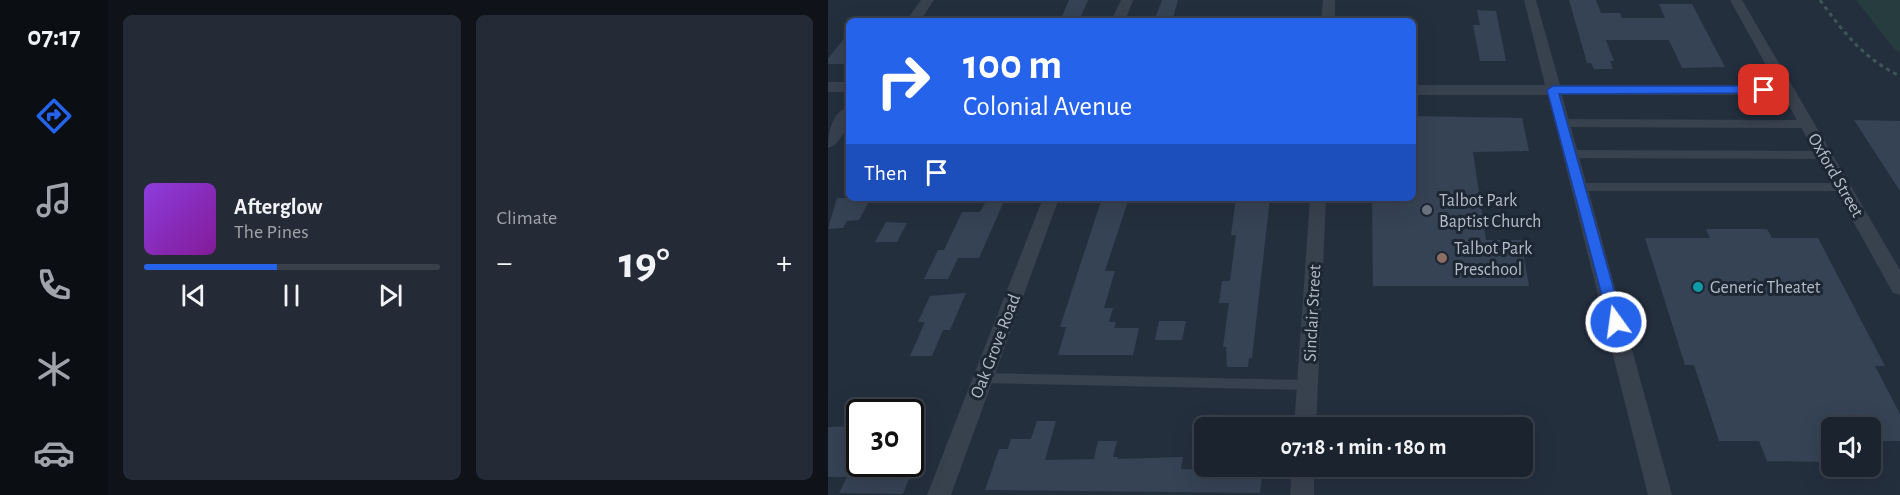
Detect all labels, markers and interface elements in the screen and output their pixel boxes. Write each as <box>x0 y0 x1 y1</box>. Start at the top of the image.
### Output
text: 07:17 <box>27 23 81 50</box>
icon: right <box>864 42 942 120</box>
text: 100 m <box>963 44 1062 86</box>
pin <box>1738 64 1789 115</box>
icon: arrive <box>1747 73 1780 106</box>
text: Colonial Avenue <box>963 93 1132 120</box>
icon: directions <box>33 95 75 137</box>
street label: Oxford Street <box>1804 131 1866 221</box>
icon: arrive <box>920 156 953 189</box>
text: Then <box>864 162 908 184</box>
icon: music <box>33 179 75 221</box>
place label: Talbot Park Baptist Church <box>1439 192 1541 231</box>
text: Afterglow <box>234 196 322 218</box>
marker: Talbot Park Baptist Church <box>1420 203 1434 217</box>
text: Climate <box>497 208 557 228</box>
text: The Pines <box>234 222 309 242</box>
place label: Talbot Park Preschool <box>1454 240 1533 279</box>
text: 19° <box>619 241 670 286</box>
text: − <box>497 247 512 280</box>
text: + <box>776 247 792 280</box>
marker: Talbot Park Preschool <box>1435 251 1449 265</box>
icon: phone <box>33 264 75 306</box>
street label: Sinclair Street <box>1301 264 1325 362</box>
icon: previous <box>177 279 210 312</box>
icon: pause <box>275 279 308 312</box>
icon: next <box>374 279 407 312</box>
place label: Generic Theatet <box>1710 279 1821 297</box>
marker: Generic Theatet <box>1691 280 1705 294</box>
position arrow <box>1584 290 1648 354</box>
street label: Oak Grove Road <box>968 292 1024 401</box>
icon: climate <box>33 348 75 390</box>
speed limit sign: 30 <box>846 399 924 477</box>
map controls <box>1821 417 1881 477</box>
button: sound <box>1821 417 1881 477</box>
icon: car <box>33 432 75 474</box>
text: 07:18 · 1 min · 180 m <box>1281 436 1446 458</box>

